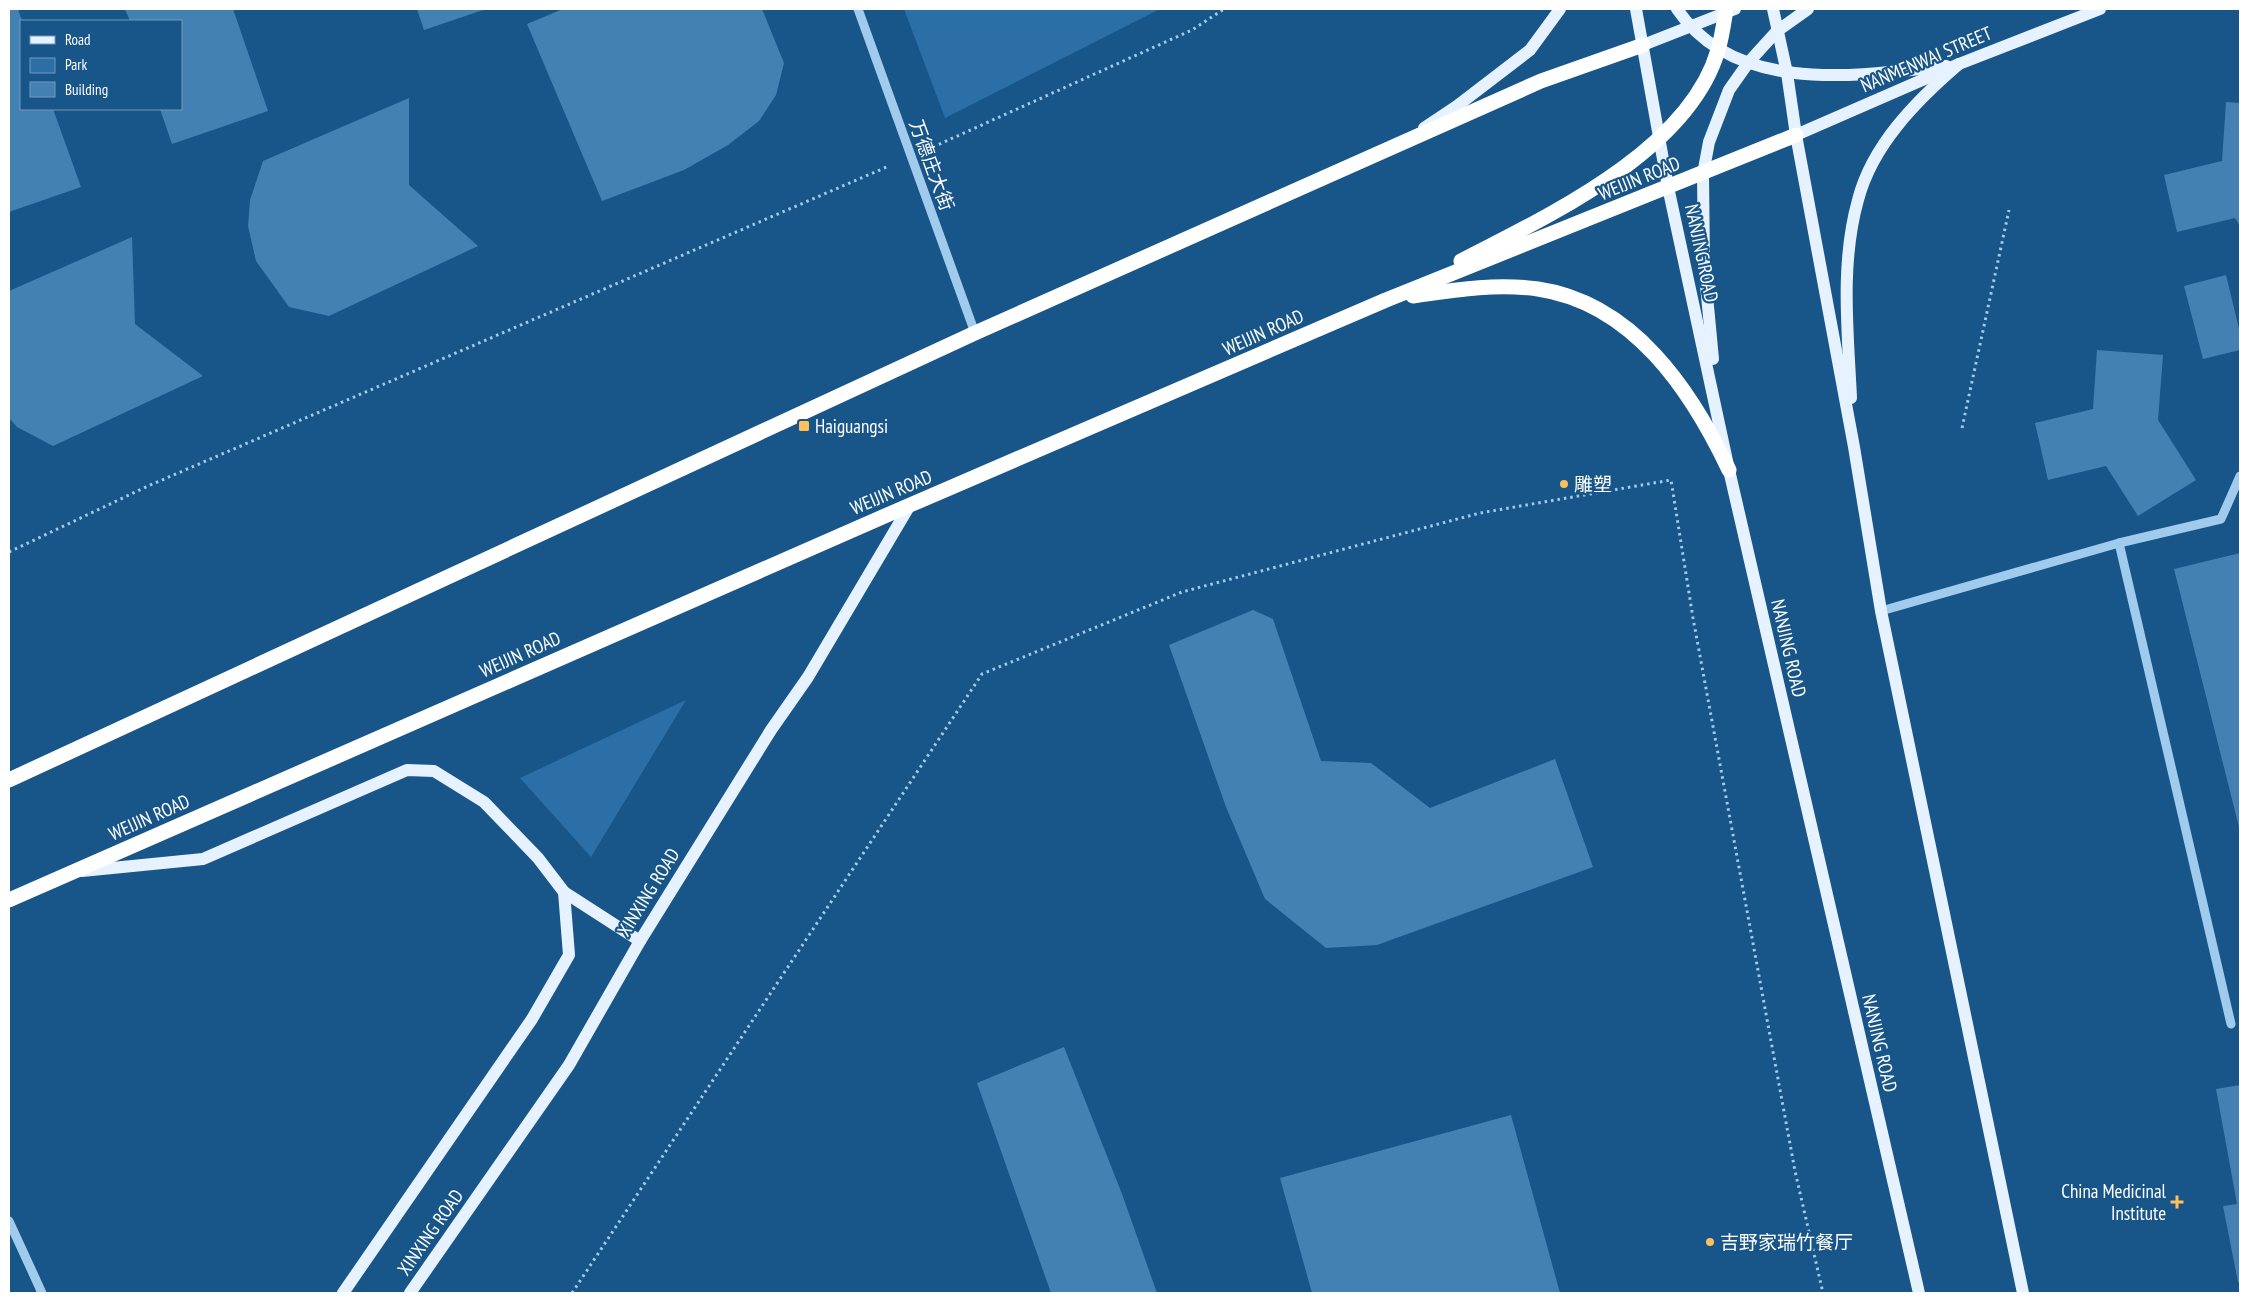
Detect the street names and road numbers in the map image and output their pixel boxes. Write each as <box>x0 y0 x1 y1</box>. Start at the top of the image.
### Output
street label: NANMENWAI STREET <box>1857 20 1996 97</box>
street label: 万德庄大街 <box>904 116 960 214</box>
street label: WEIJIN ROAD <box>1595 151 1683 205</box>
street label: NANJING ROAD <box>1680 202 1724 304</box>
street label: WEIJIN ROAD <box>1219 304 1307 360</box>
street label: WEIJIN ROAD <box>847 464 935 520</box>
street label: NANJING ROAD <box>1766 597 1812 699</box>
street label: WEIJIN ROAD <box>476 626 564 682</box>
street label: WEIJIN ROAD <box>105 789 193 845</box>
street label: XINXING ROAD <box>612 844 684 940</box>
street label: NANJING ROAD <box>1857 992 1903 1094</box>
street label: XINXING ROAD <box>392 1184 468 1280</box>

